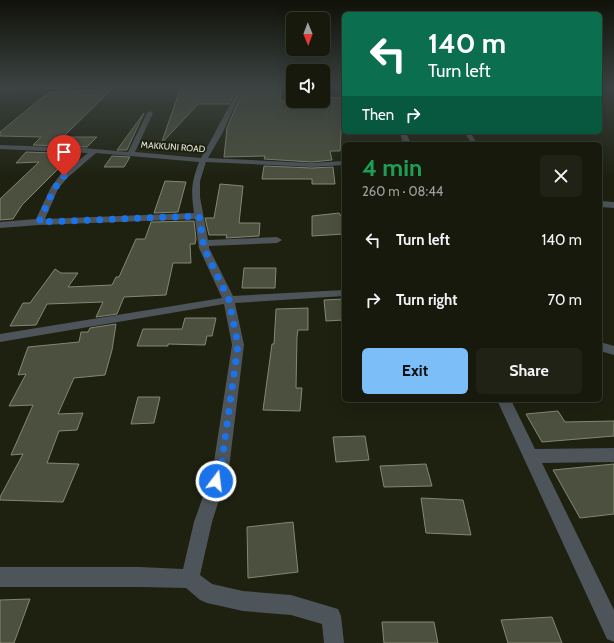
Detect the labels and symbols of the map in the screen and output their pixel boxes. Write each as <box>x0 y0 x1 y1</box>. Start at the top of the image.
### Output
north arrow <box>286 12 330 56</box>
pin <box>47 135 81 176</box>
street label: MAKKUNI ROAD <box>140 139 206 154</box>
position arrow <box>195 460 237 502</box>

